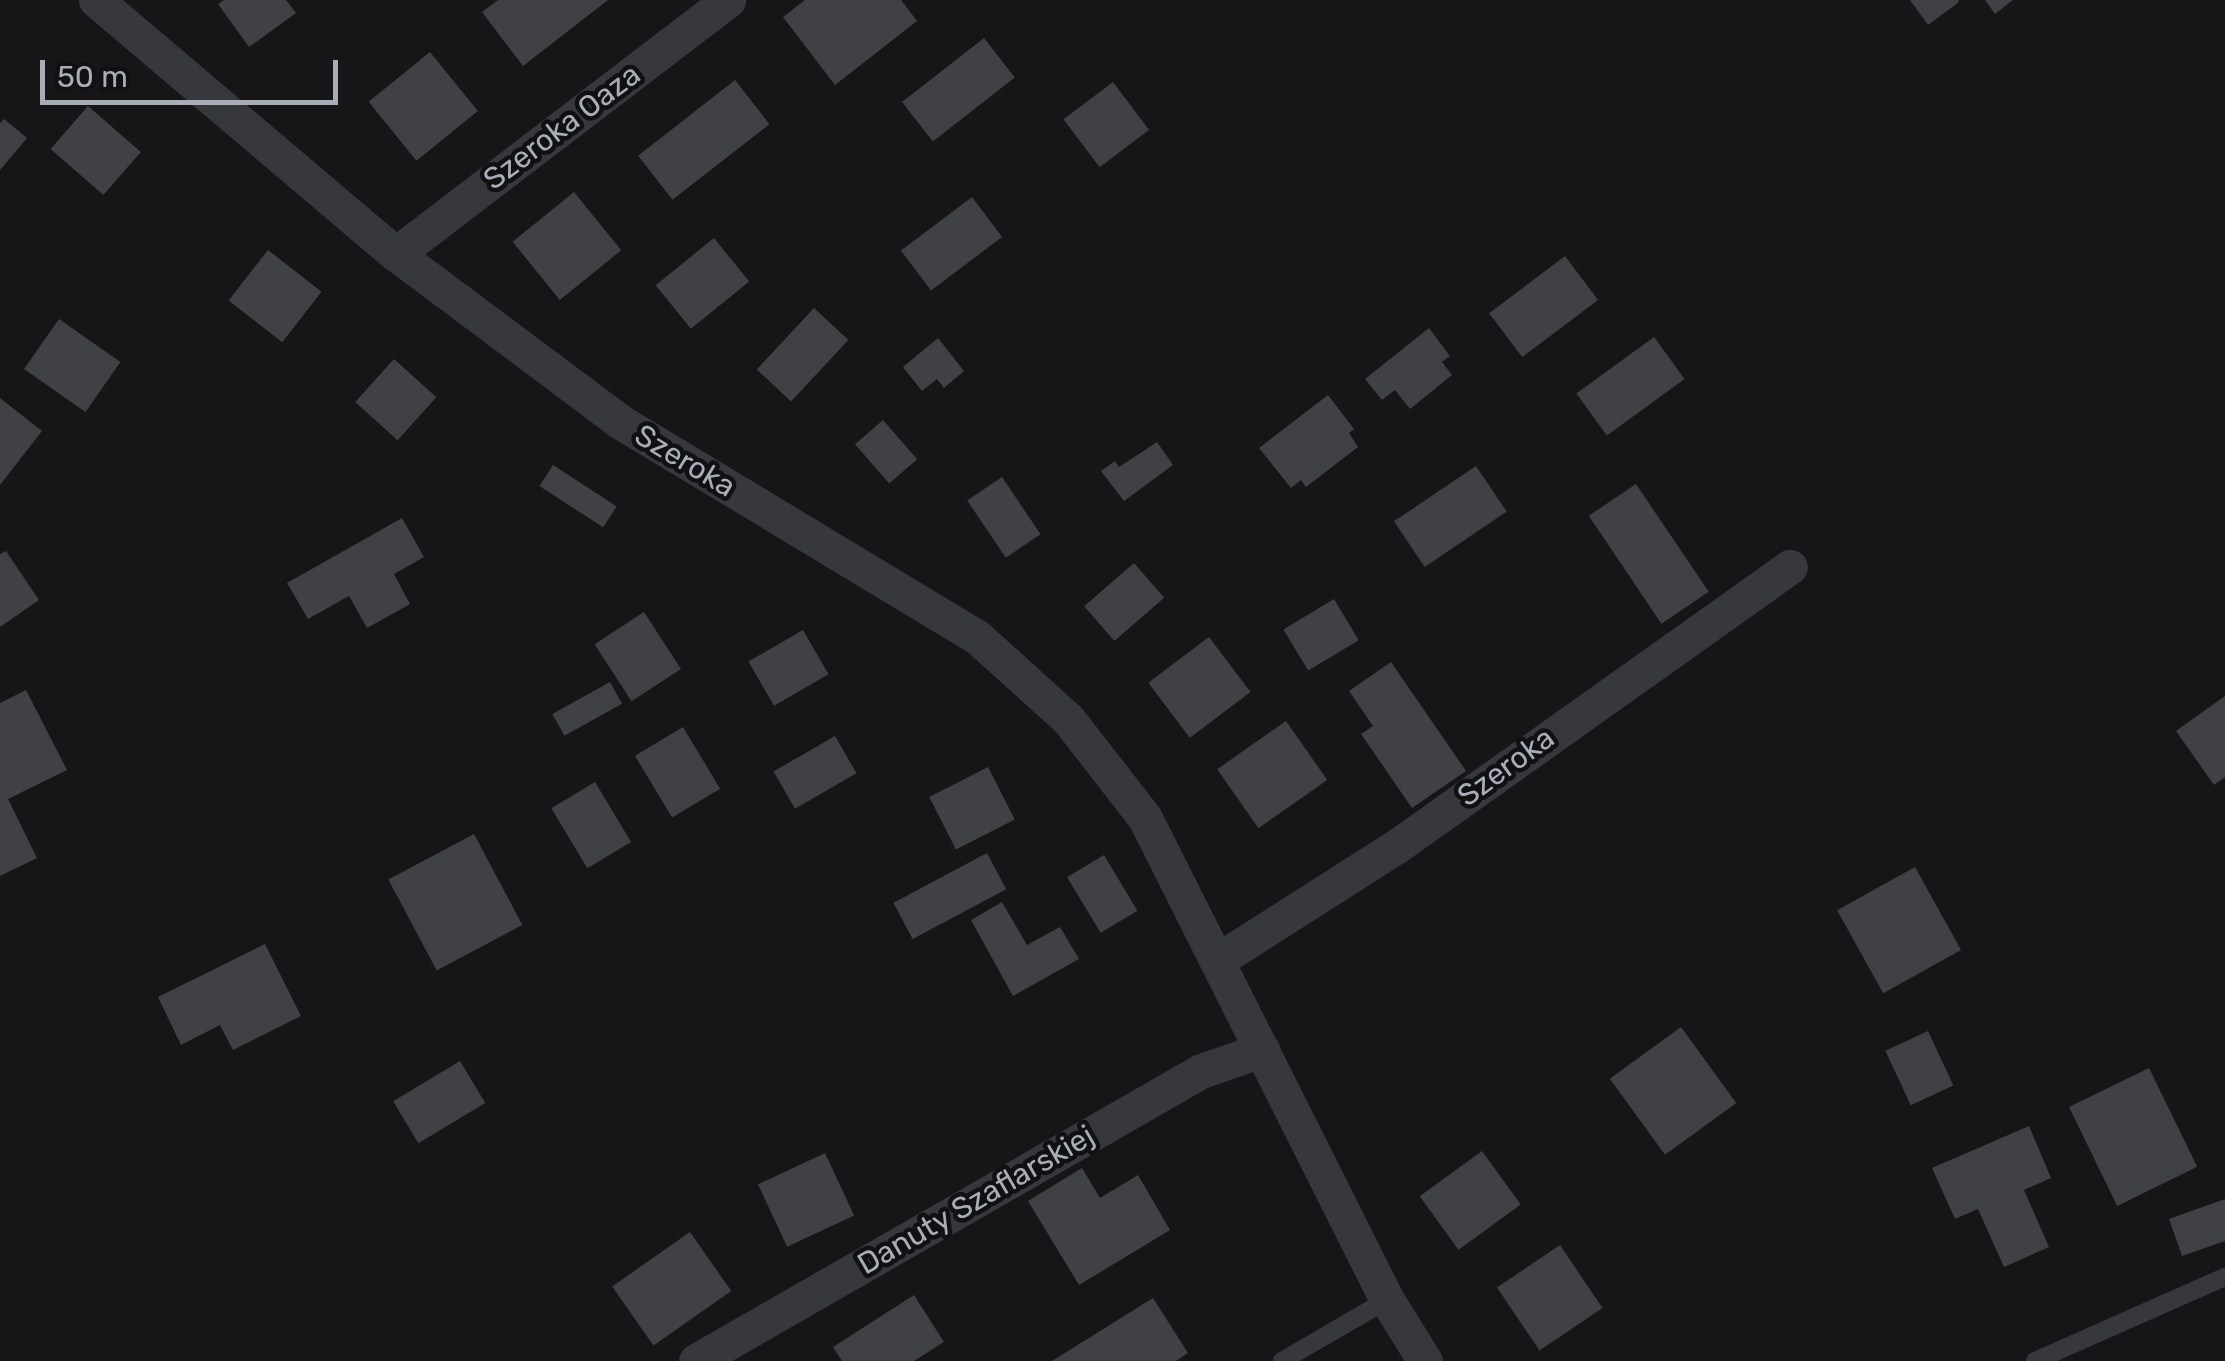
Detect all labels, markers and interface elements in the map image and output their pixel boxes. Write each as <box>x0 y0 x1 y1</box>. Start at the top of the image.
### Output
scale bar <box>45 40 342 102</box>
street label: Szeroka Oaza <box>477 56 647 198</box>
text: 50 m <box>57 59 128 95</box>
street label: Szeroka <box>628 417 742 505</box>
street label: Szeroka <box>1451 720 1561 814</box>
street label: Danuty Szaflarskiej <box>851 1117 1101 1283</box>

